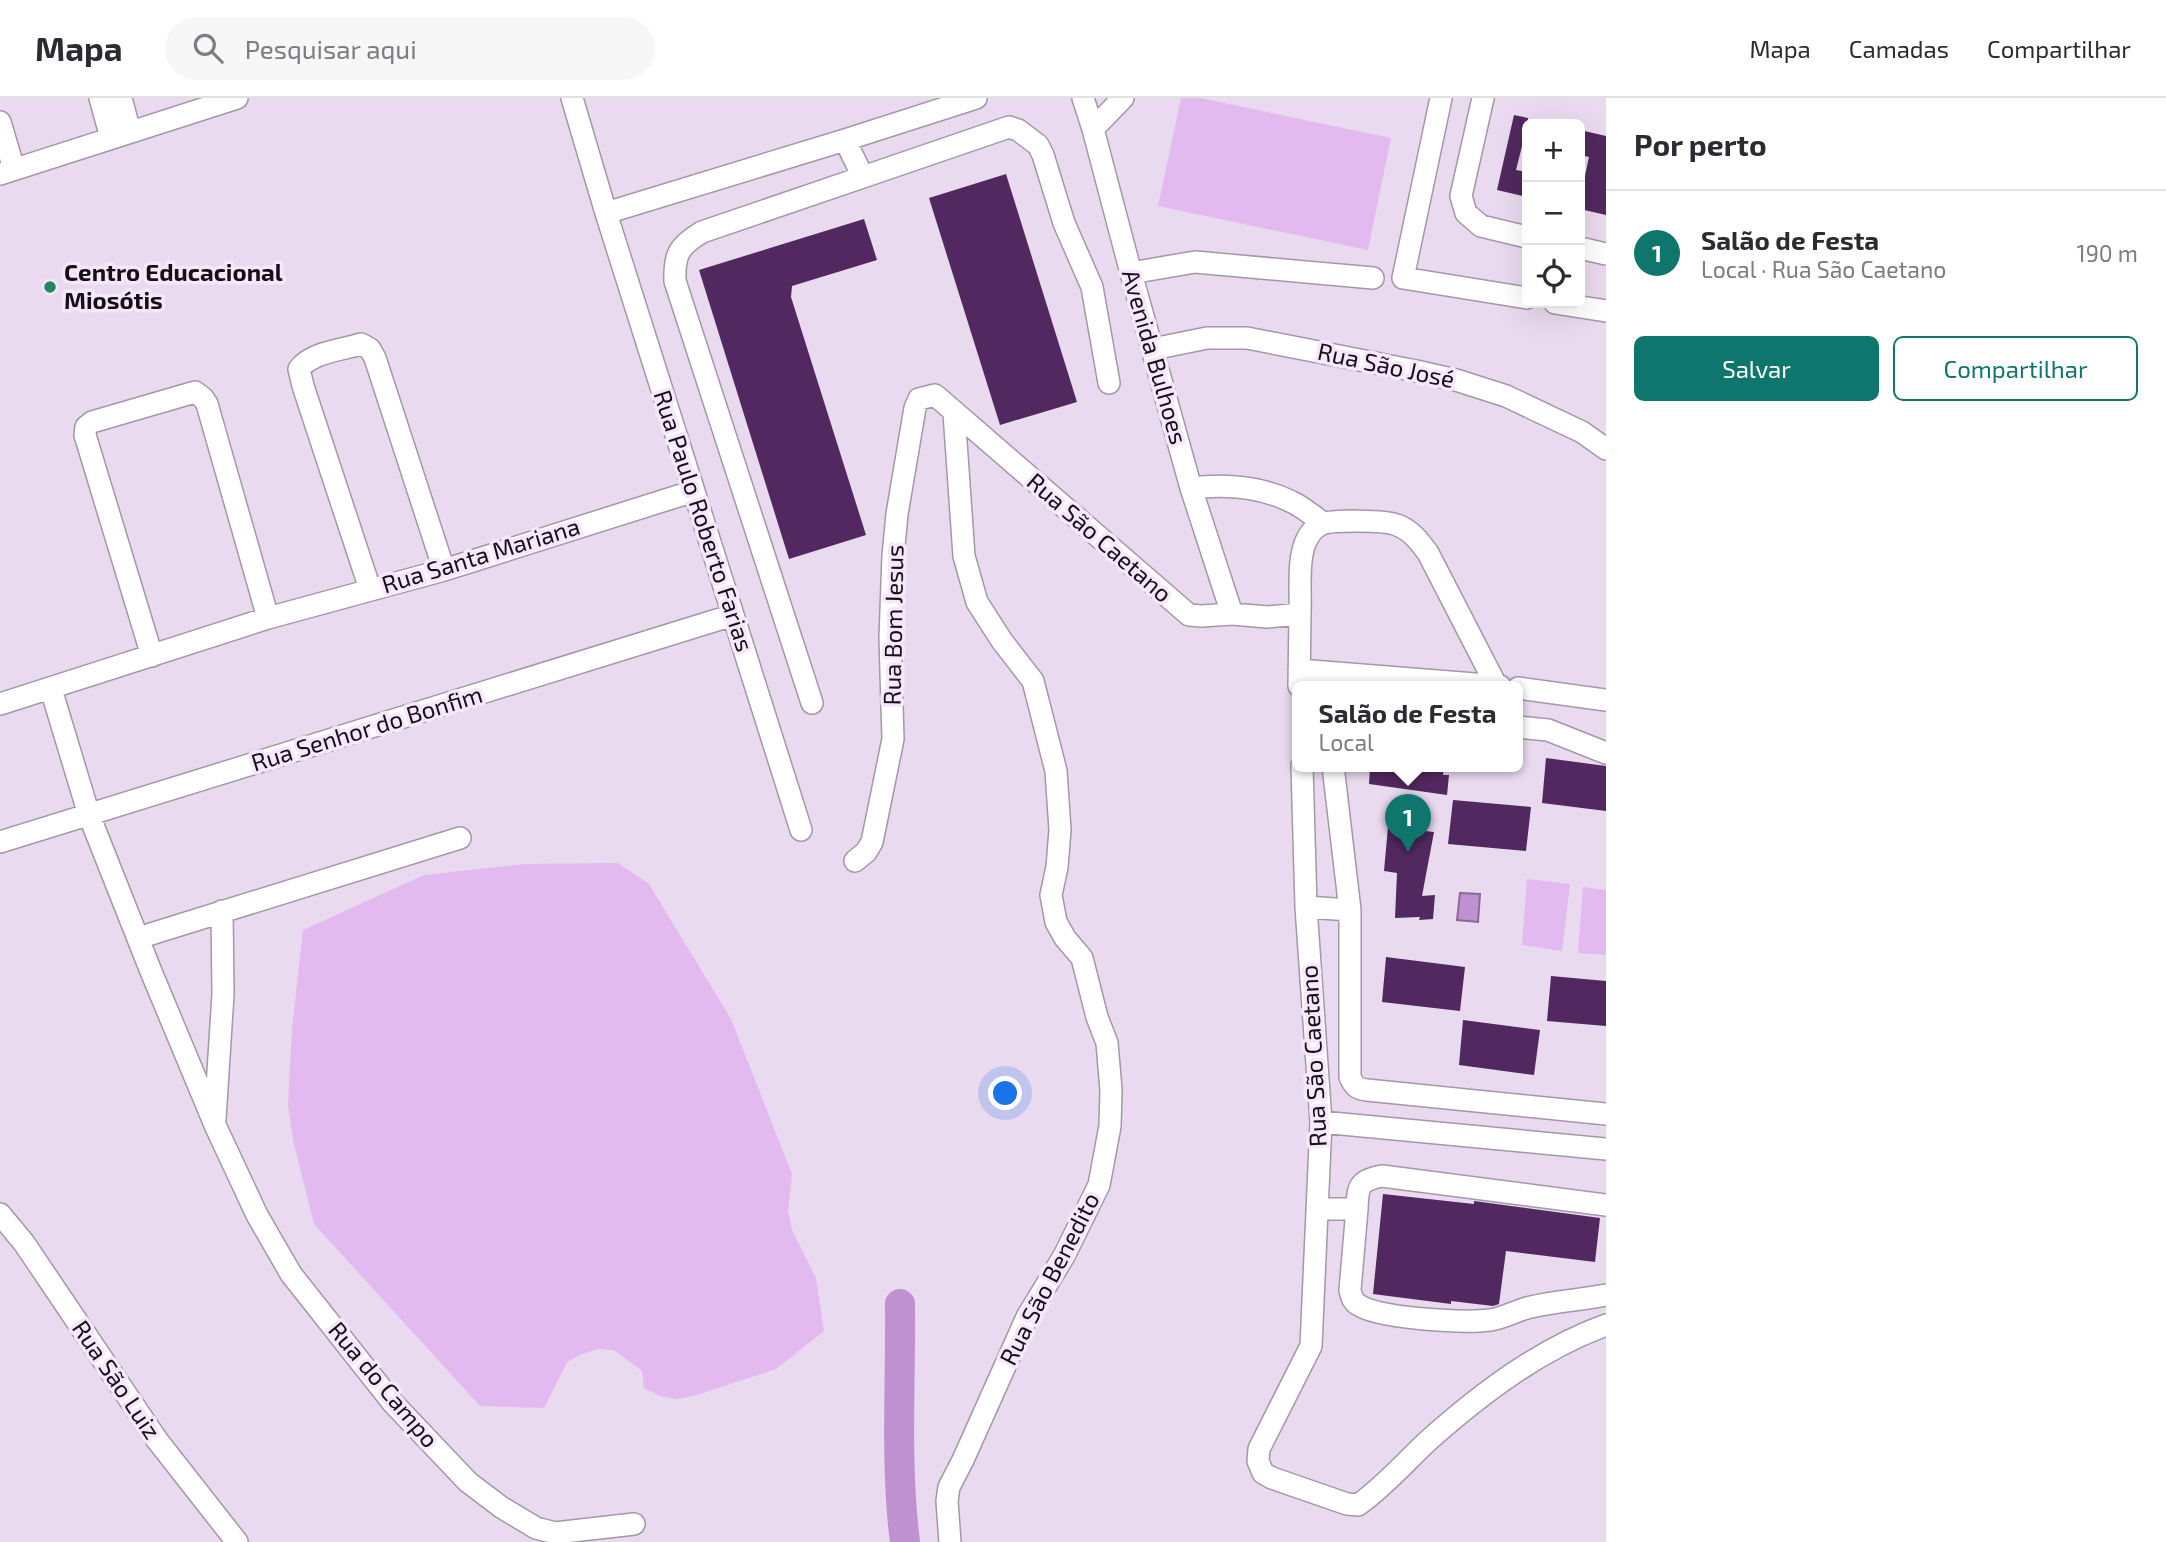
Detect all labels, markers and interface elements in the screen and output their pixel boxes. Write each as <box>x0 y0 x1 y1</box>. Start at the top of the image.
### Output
search box <box>165 17 655 80</box>
text: Mapa <box>35 28 123 68</box>
icon: search <box>189 29 227 67</box>
text: Pesquisar aqui <box>245 33 417 64</box>
text: Mapa <box>1749 34 1811 63</box>
text: Camadas <box>1849 34 1949 63</box>
text: Compartilhar <box>1987 34 2131 63</box>
map controls <box>1522 119 1585 308</box>
button: + <box>1522 119 1585 182</box>
text: Por perto <box>1634 126 1767 162</box>
button: − <box>1522 182 1585 245</box>
text: Salão de Festa <box>1701 224 1879 255</box>
text: 1 <box>1652 239 1662 267</box>
text: 190 m <box>2077 239 2138 267</box>
button: locate <box>1522 245 1585 308</box>
text: Local · Rua São Caetano <box>1701 255 1946 283</box>
place label: Centro Educacional Miosótis <box>64 257 283 314</box>
street label: Avenida Bulhoes <box>1117 266 1194 447</box>
marker: Centro Educacional Miosótis <box>42 279 58 295</box>
street label: Rua São José <box>1315 336 1457 393</box>
button: Salvar <box>1634 336 1879 401</box>
button: Compartilhar <box>1893 336 2138 401</box>
street label: Rua Paulo Roberto Farias <box>648 386 760 655</box>
street label: Rua São Caetano <box>1022 466 1178 608</box>
street label: Rua Santa Mariana <box>378 511 583 598</box>
street label: Rua Bom Jesus <box>877 544 908 705</box>
street label: Rua Senhor do Bonfim <box>247 679 486 777</box>
popup <box>1292 681 1523 772</box>
text: Salão de Festa <box>1318 697 1497 728</box>
text: Local <box>1318 728 1374 756</box>
pin: 1 <box>1385 794 1431 852</box>
street label: Rua São Caetano <box>1293 964 1332 1148</box>
your location <box>988 1076 1022 1110</box>
street label: Rua São Benedito <box>993 1187 1105 1369</box>
street label: Rua São Luiz <box>67 1314 168 1444</box>
street label: Rua do Campo <box>323 1315 445 1453</box>

